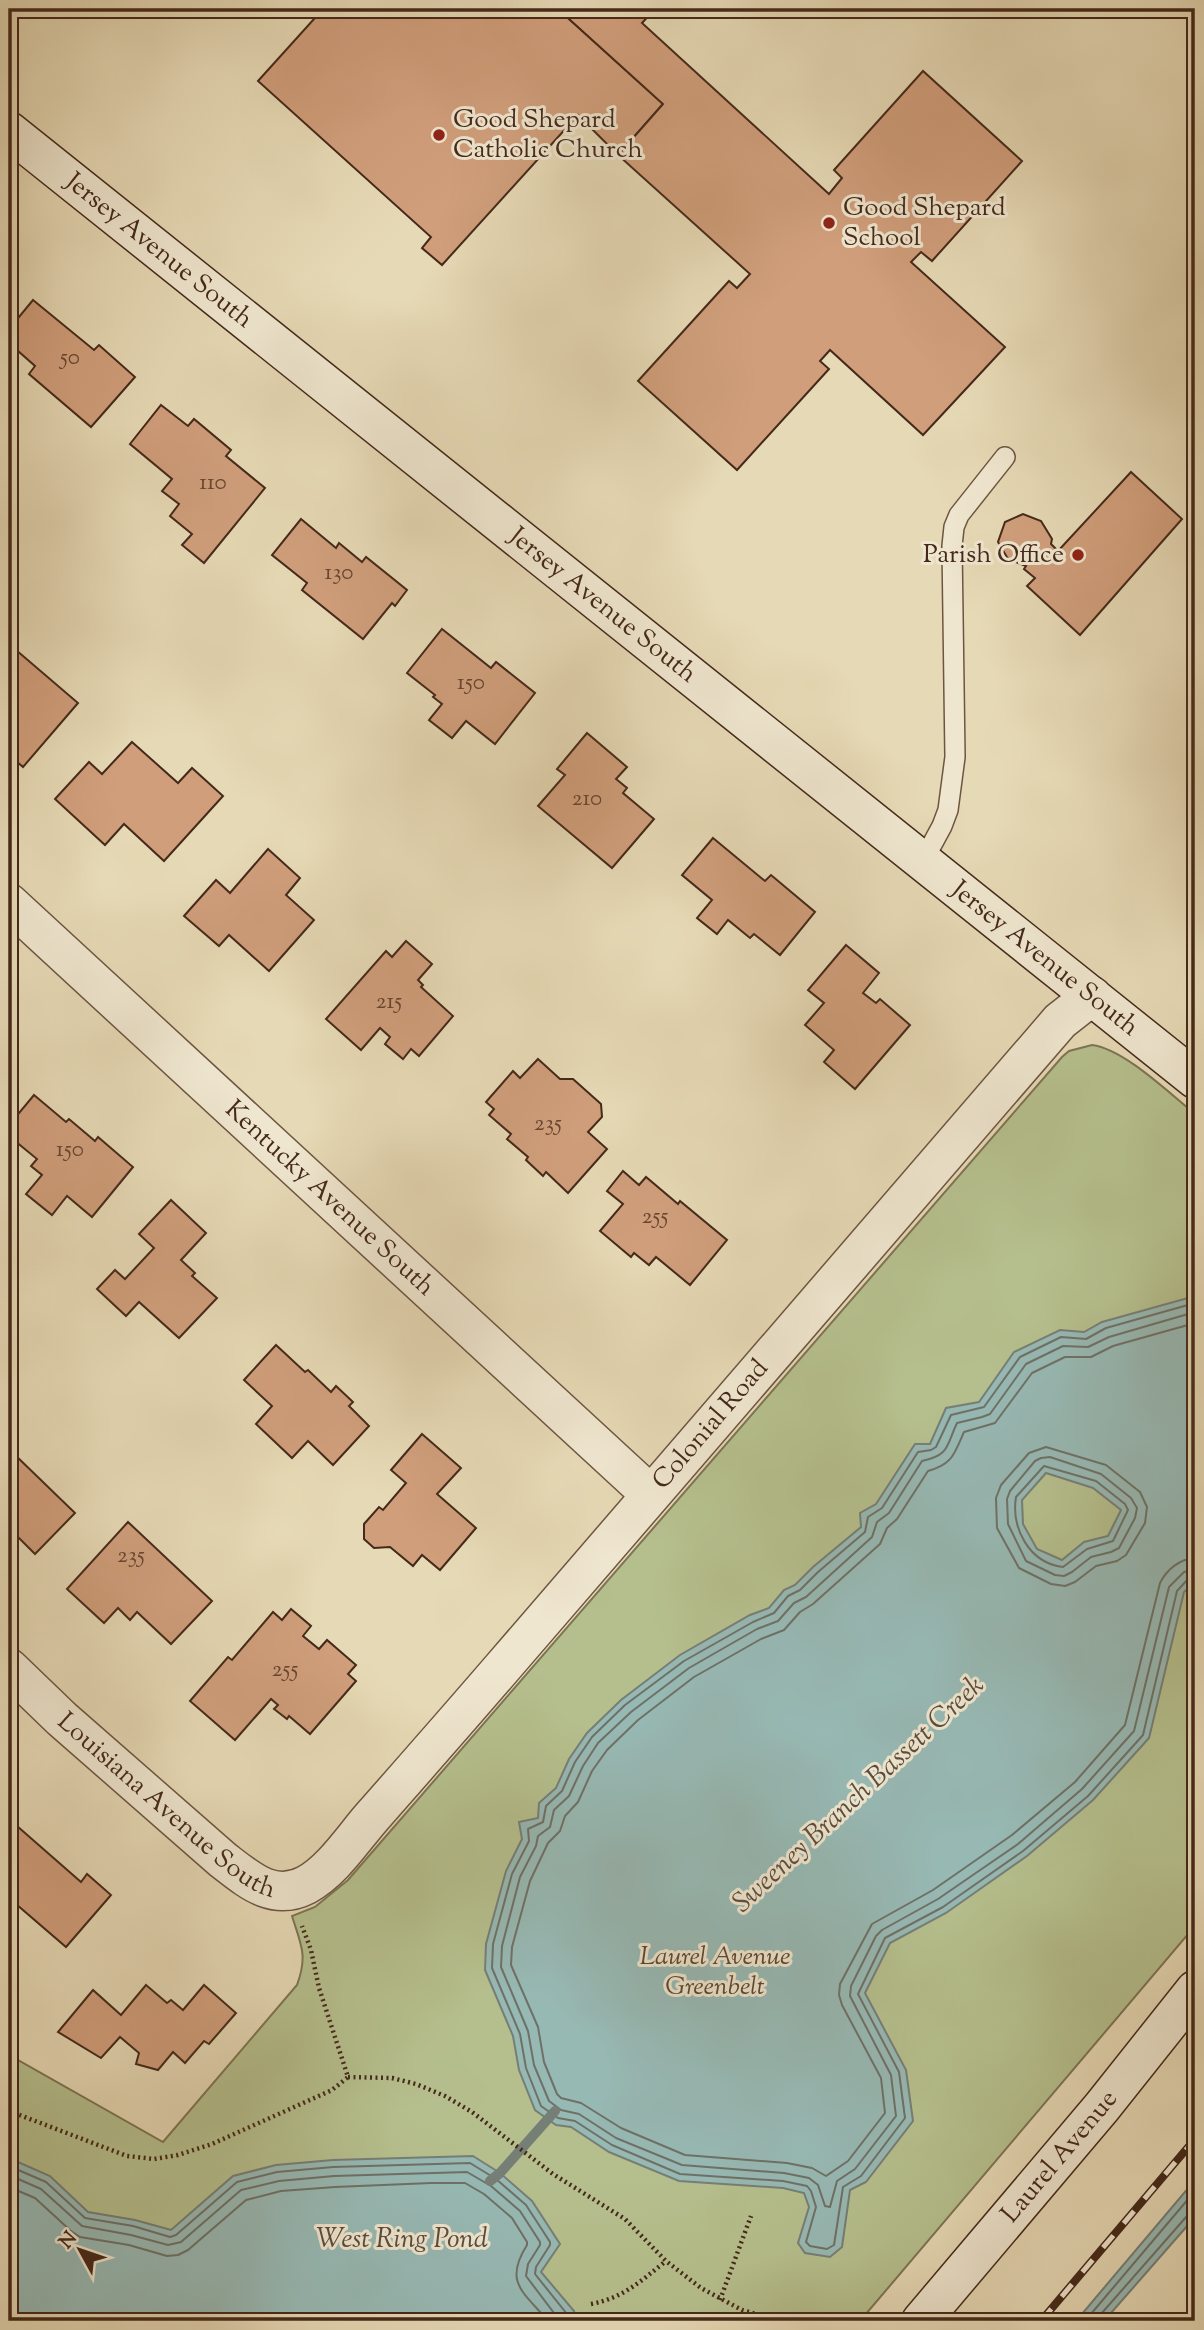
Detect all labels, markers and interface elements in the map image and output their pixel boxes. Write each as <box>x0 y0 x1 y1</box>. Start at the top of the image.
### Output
place label: Good Shepard Catholic Church <box>453 102 643 169</box>
marker: Good Shepard Catholic Church <box>431 127 447 143</box>
street label: Jersey Avenue South <box>56 163 261 338</box>
place label: Good Shepard School <box>843 190 1006 257</box>
marker: Good Shepard School <box>821 215 837 231</box>
house number: 50 <box>58 342 80 375</box>
house number: 110 <box>199 467 227 500</box>
street label: Jersey Avenue South <box>499 518 705 692</box>
place label: Parish Office <box>923 537 1064 574</box>
marker: Parish Office <box>1070 547 1086 563</box>
house number: 130 <box>324 557 354 590</box>
house number: 150 <box>457 667 485 700</box>
house number: 210 <box>572 783 602 816</box>
street label: Jersey Avenue South <box>941 871 1147 1046</box>
house number: 215 <box>376 986 402 1019</box>
street label: Kentucky Avenue South <box>216 1092 443 1305</box>
house number: 235 <box>534 1108 562 1141</box>
house number: 150 <box>56 1134 84 1167</box>
house number: 255 <box>642 1201 668 1234</box>
street label: Colonial Road <box>644 1351 778 1498</box>
house number: 235 <box>117 1540 145 1573</box>
house number: 255 <box>272 1654 298 1687</box>
water label: Sweeney Branch Bassett Creek <box>724 1667 994 1923</box>
street label: Louisiana Avenue South <box>49 1704 280 1908</box>
park label: Laurel Avenue Greenbelt <box>640 1939 790 2006</box>
street label: Laurel Avenue <box>993 2082 1127 2231</box>
north arrow <box>46 2214 116 2284</box>
water label: West Ring Pond <box>316 2220 488 2260</box>
text: N <box>54 2226 84 2255</box>

